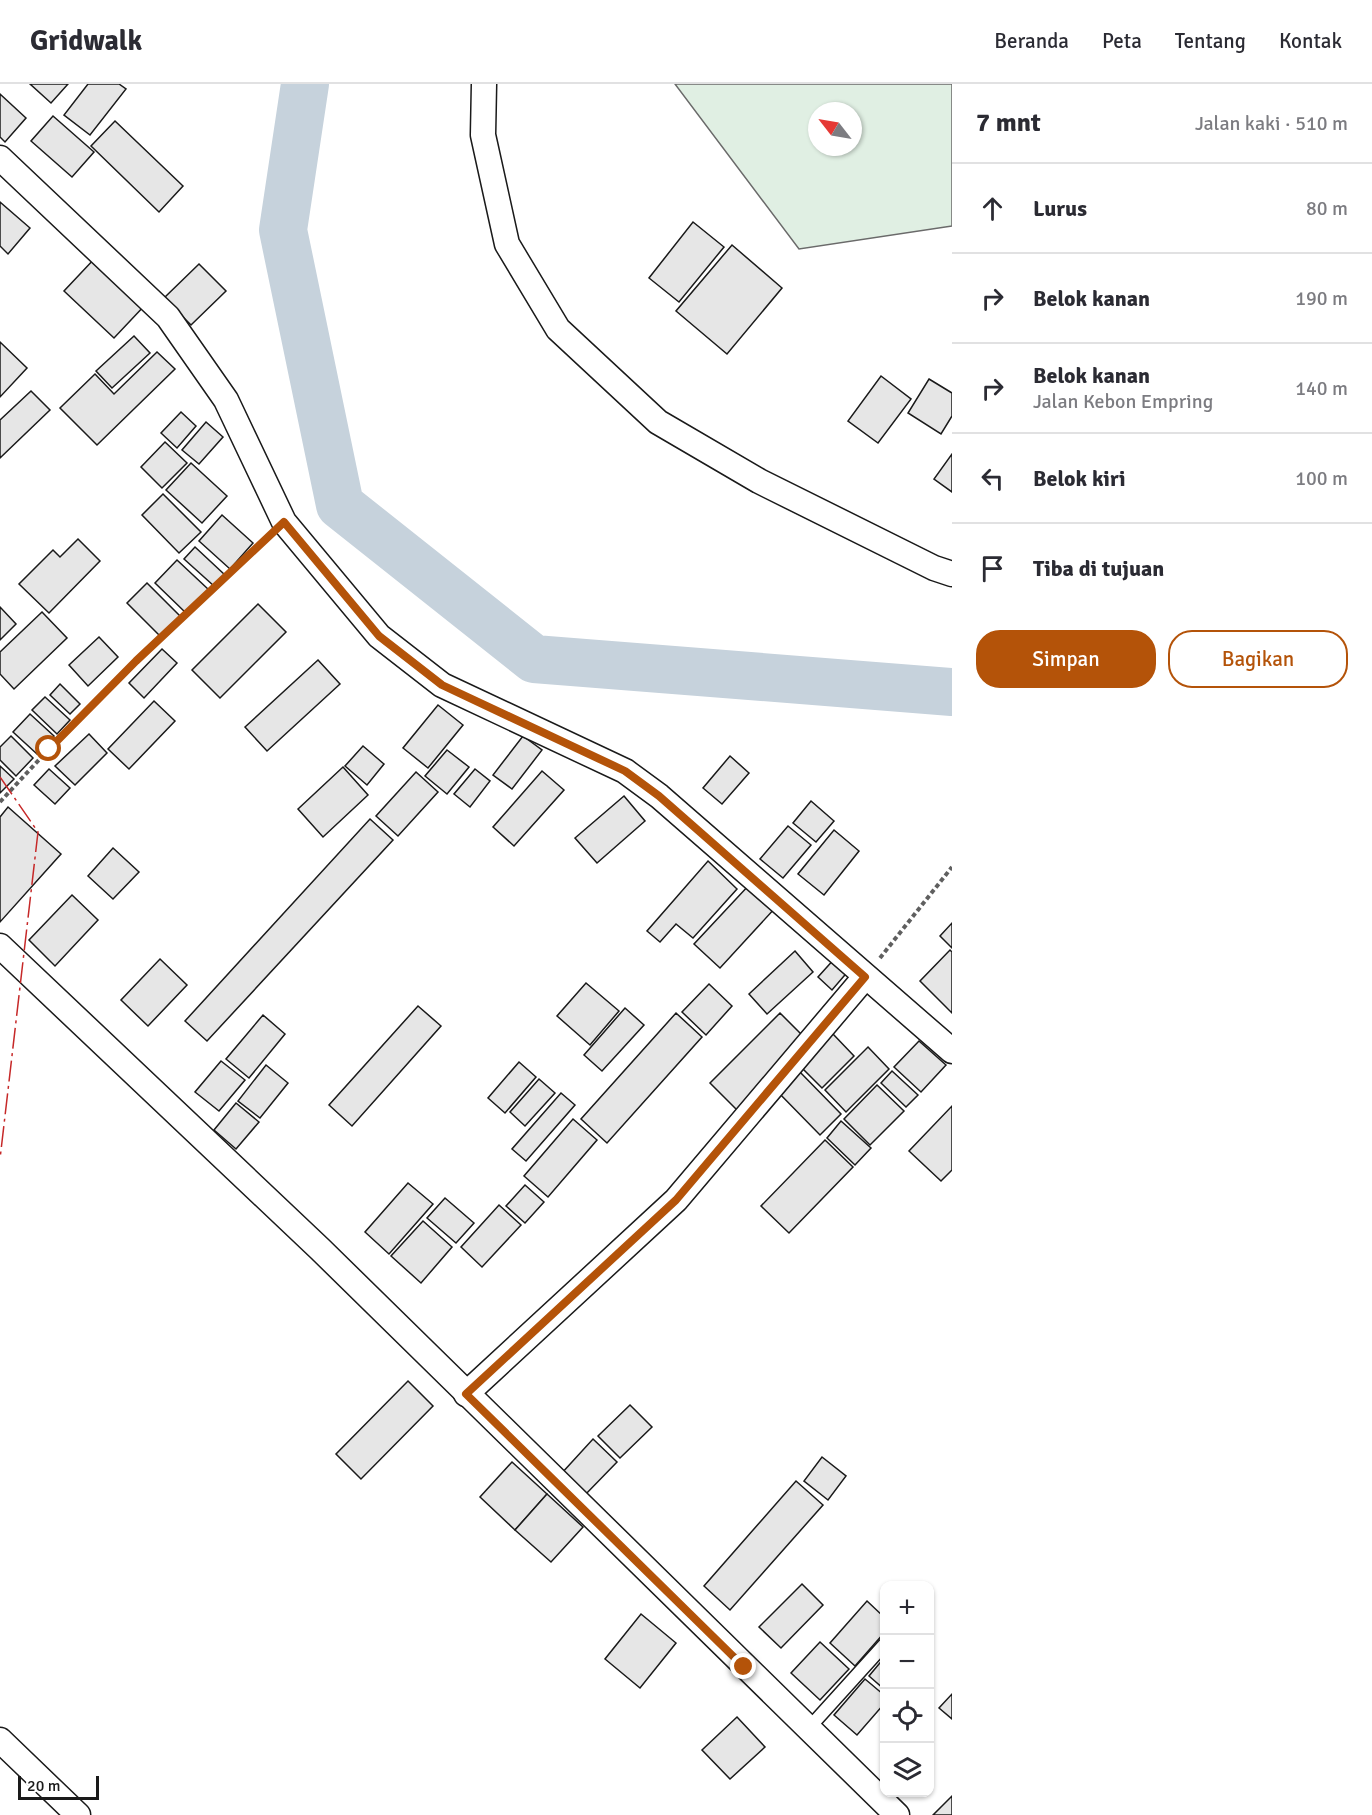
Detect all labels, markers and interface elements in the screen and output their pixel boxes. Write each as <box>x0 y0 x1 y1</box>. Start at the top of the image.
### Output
text: Gridwalk <box>30 24 142 58</box>
text: Beranda <box>994 28 1069 54</box>
text: Peta <box>1102 28 1142 54</box>
text: Tentang <box>1175 28 1246 54</box>
text: Kontak <box>1279 28 1342 54</box>
north arrow <box>808 102 862 156</box>
text: 7 mnt <box>976 107 1041 139</box>
text: Jalan kaki · 510 m <box>1195 111 1348 136</box>
icon: ahead <box>976 192 1009 225</box>
text: Lurus <box>1033 195 1087 222</box>
text: 80 m <box>1306 196 1348 221</box>
icon: right <box>976 282 1009 315</box>
text: Belok kanan <box>1033 285 1150 312</box>
text: 190 m <box>1295 286 1348 311</box>
text: Belok kanan <box>1033 362 1150 389</box>
icon: right <box>976 372 1009 405</box>
text: 140 m <box>1295 376 1348 401</box>
text: Jalan Kebon Empring <box>1033 389 1213 414</box>
icon: left <box>976 462 1009 495</box>
text: Belok kiri <box>1033 465 1126 492</box>
text: 100 m <box>1295 466 1348 491</box>
icon: arrive <box>976 552 1009 585</box>
text: Tiba di tujuan <box>1033 555 1164 582</box>
button: Simpan <box>976 630 1156 688</box>
button: Bagikan <box>1168 630 1348 688</box>
route start <box>35 735 61 761</box>
map controls <box>880 1581 934 1797</box>
button: + <box>880 1581 934 1635</box>
button: − <box>880 1635 934 1689</box>
route end <box>730 1653 756 1679</box>
button: locate <box>880 1689 934 1743</box>
button: layers <box>880 1743 934 1797</box>
scale bar <box>18 1773 99 1800</box>
text: 20 m <box>27 1776 61 1796</box>

